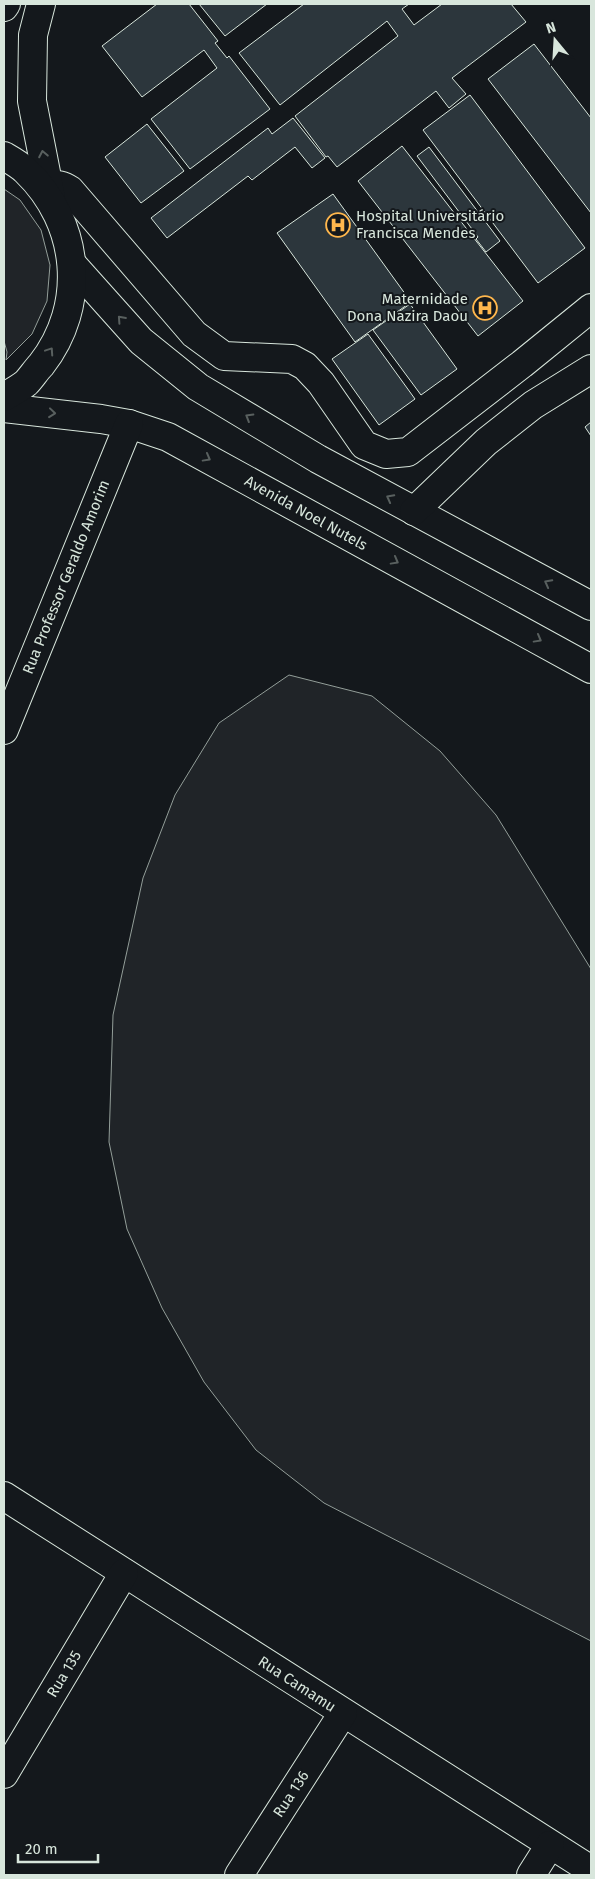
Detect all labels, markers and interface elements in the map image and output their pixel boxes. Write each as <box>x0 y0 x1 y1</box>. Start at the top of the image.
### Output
north arrow <box>530 15 580 65</box>
text: N <box>544 19 558 38</box>
one-way arrow <box>38 150 48 159</box>
place label: Hospital Universitário Francisca Mendes <box>356 207 504 242</box>
hospital icon: Hospital Universitário Francisca Mendes <box>325 212 351 238</box>
place label: Maternidade Dona Nazira Daou <box>347 290 468 325</box>
hospital icon: Maternidade Dona Nazira Daou <box>472 295 498 321</box>
one-way arrow <box>118 315 127 324</box>
one-way arrow <box>44 348 53 357</box>
one-way arrow <box>49 408 57 419</box>
one-way arrow <box>245 414 254 424</box>
one-way arrow <box>201 452 210 462</box>
street label: Avenida Noel Nutels <box>241 472 371 554</box>
street label: Rua Professor Geraldo Amorim <box>19 477 113 677</box>
one-way arrow <box>386 494 395 504</box>
one-way arrow <box>390 555 399 565</box>
one-way arrow <box>545 579 554 589</box>
one-way arrow <box>532 633 541 643</box>
street label: Rua 135 <box>43 1647 85 1701</box>
street label: Rua Camamu <box>255 1652 339 1716</box>
street label: Rua 136 <box>269 1767 313 1821</box>
scale bar <box>18 1832 98 1864</box>
text: 20 m <box>25 1840 58 1858</box>

